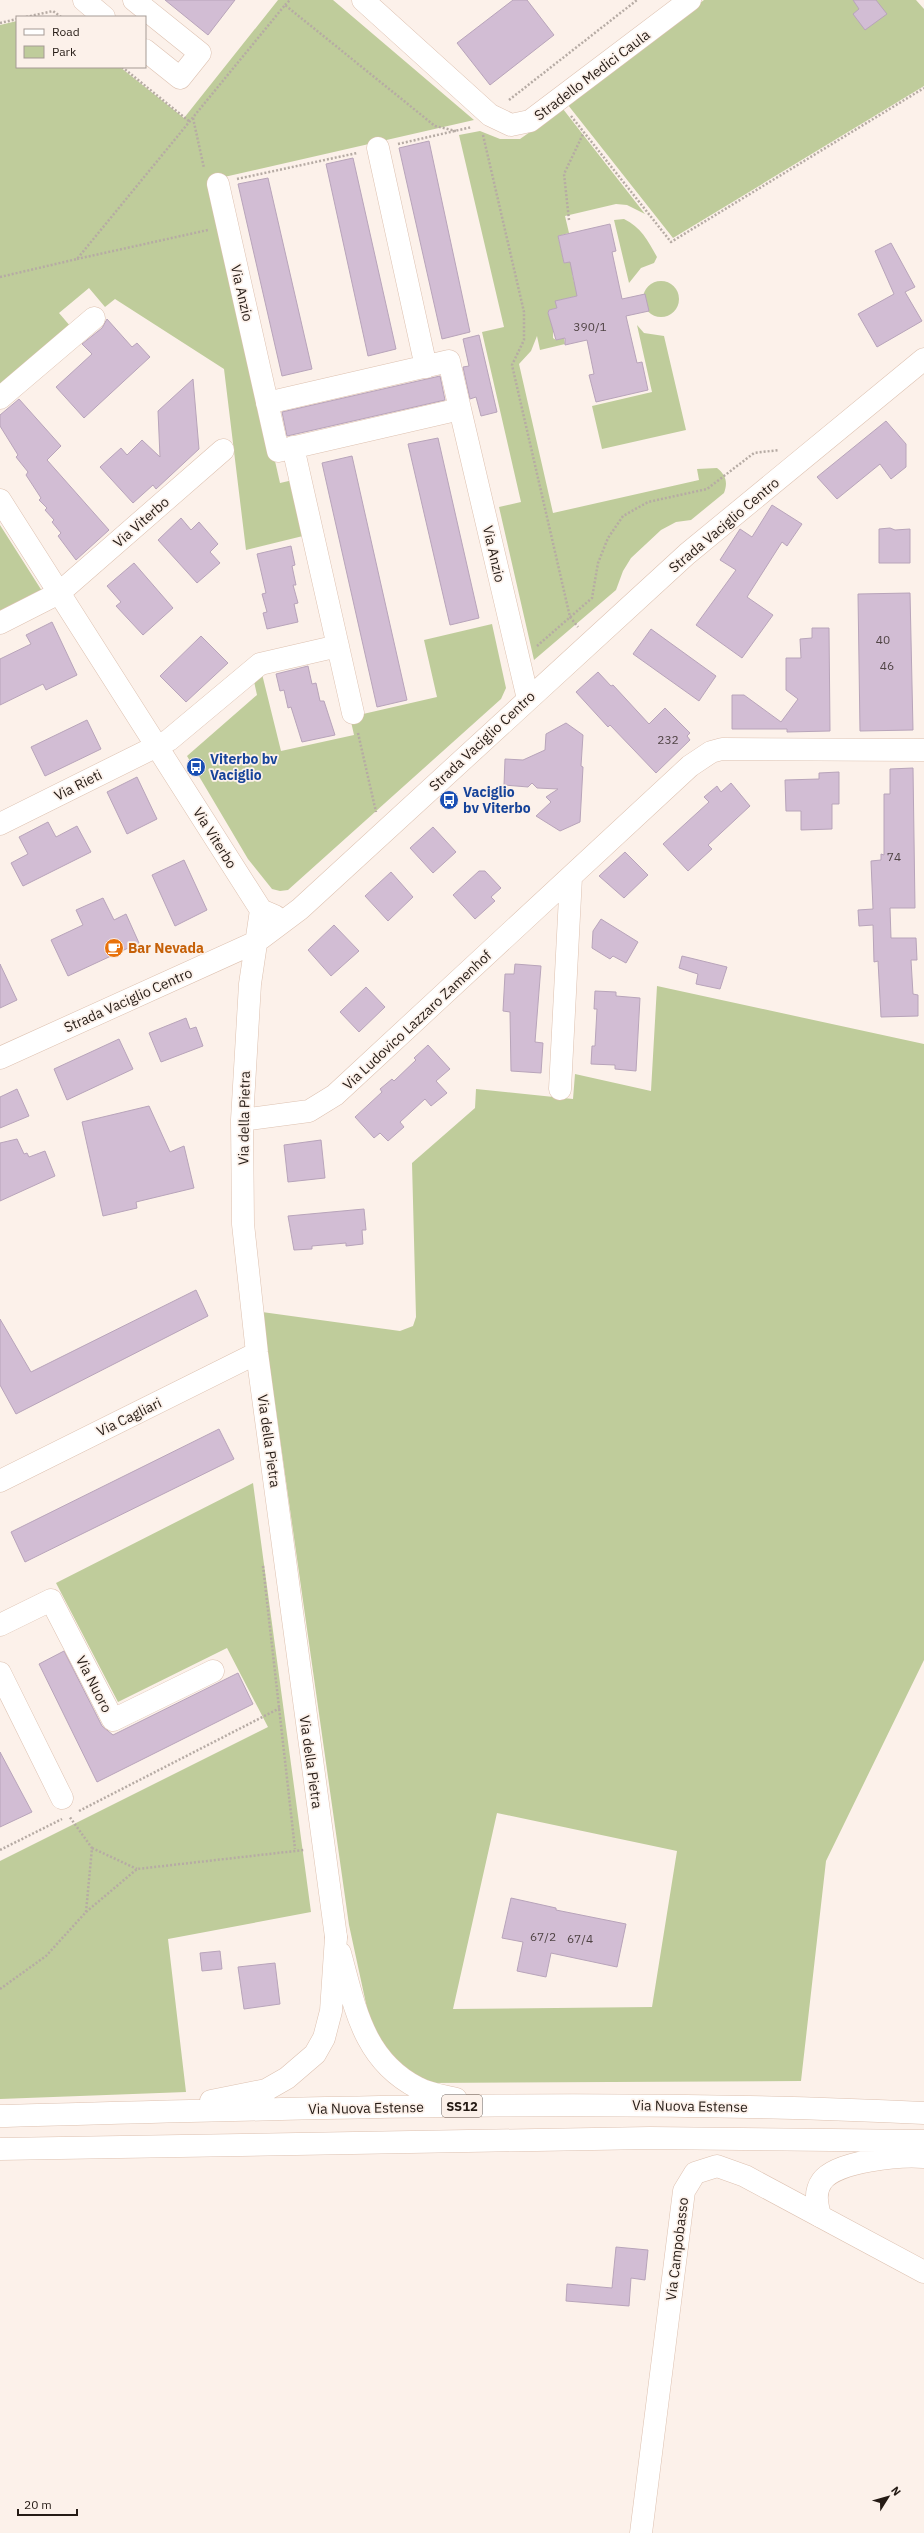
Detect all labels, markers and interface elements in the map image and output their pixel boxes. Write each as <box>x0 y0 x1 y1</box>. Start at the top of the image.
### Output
legend <box>16 16 146 68</box>
text: Road <box>52 24 80 39</box>
street label: Stradello Medici Caula <box>531 25 654 124</box>
text: Park <box>52 44 77 59</box>
street label: Via Anzio <box>227 263 257 323</box>
house number: 390/1 <box>573 319 607 334</box>
street label: Strada Vaciglio Centro <box>665 473 783 576</box>
street label: Via Viterbo <box>109 493 173 551</box>
street label: Via Anzio <box>479 524 509 584</box>
house number: 40 <box>876 632 890 647</box>
house number: 46 <box>880 658 894 673</box>
street label: Strada Vaciglio Centro <box>425 687 539 795</box>
house number: 232 <box>657 732 679 747</box>
place label: Viterbo bv Vaciglio <box>210 750 278 784</box>
bus stop icon: Viterbo bv Vaciglio <box>185 756 207 778</box>
street label: Via Rieti <box>51 765 105 805</box>
place label: Vaciglio bv Viterbo <box>463 783 531 817</box>
bus stop icon: Vaciglio bv Viterbo <box>438 789 460 811</box>
street label: Via Viterbo <box>189 804 241 872</box>
house number: 74 <box>887 849 901 864</box>
cafe icon: Bar Nevada <box>103 937 125 959</box>
place label: Bar Nevada <box>128 939 204 957</box>
street label: Via Ludovico Lazzaro Zamenhof <box>339 946 495 1094</box>
street label: Strada Vaciglio Centro <box>61 964 195 1036</box>
street label: Via della Pietra <box>234 1070 254 1165</box>
street label: Via della Pietra <box>254 1393 285 1489</box>
street label: Via Cagliari <box>94 1394 164 1440</box>
street label: Via Nuoro <box>72 1653 116 1716</box>
street label: Via della Pietra <box>296 1714 327 1810</box>
house number: 67/2 <box>530 1929 556 1944</box>
house number: 67/4 <box>567 1931 593 1946</box>
road number: SS12 <box>442 2095 482 2117</box>
street label: Via Nuova Estense <box>632 2096 748 2116</box>
street label: Via Nuova Estense <box>308 2098 424 2118</box>
street label: Via Campobasso <box>662 2196 692 2302</box>
north arrow <box>868 2477 908 2517</box>
text: N <box>888 2484 904 2498</box>
scale bar <box>18 2491 77 2517</box>
text: 20 m <box>24 2497 52 2512</box>

